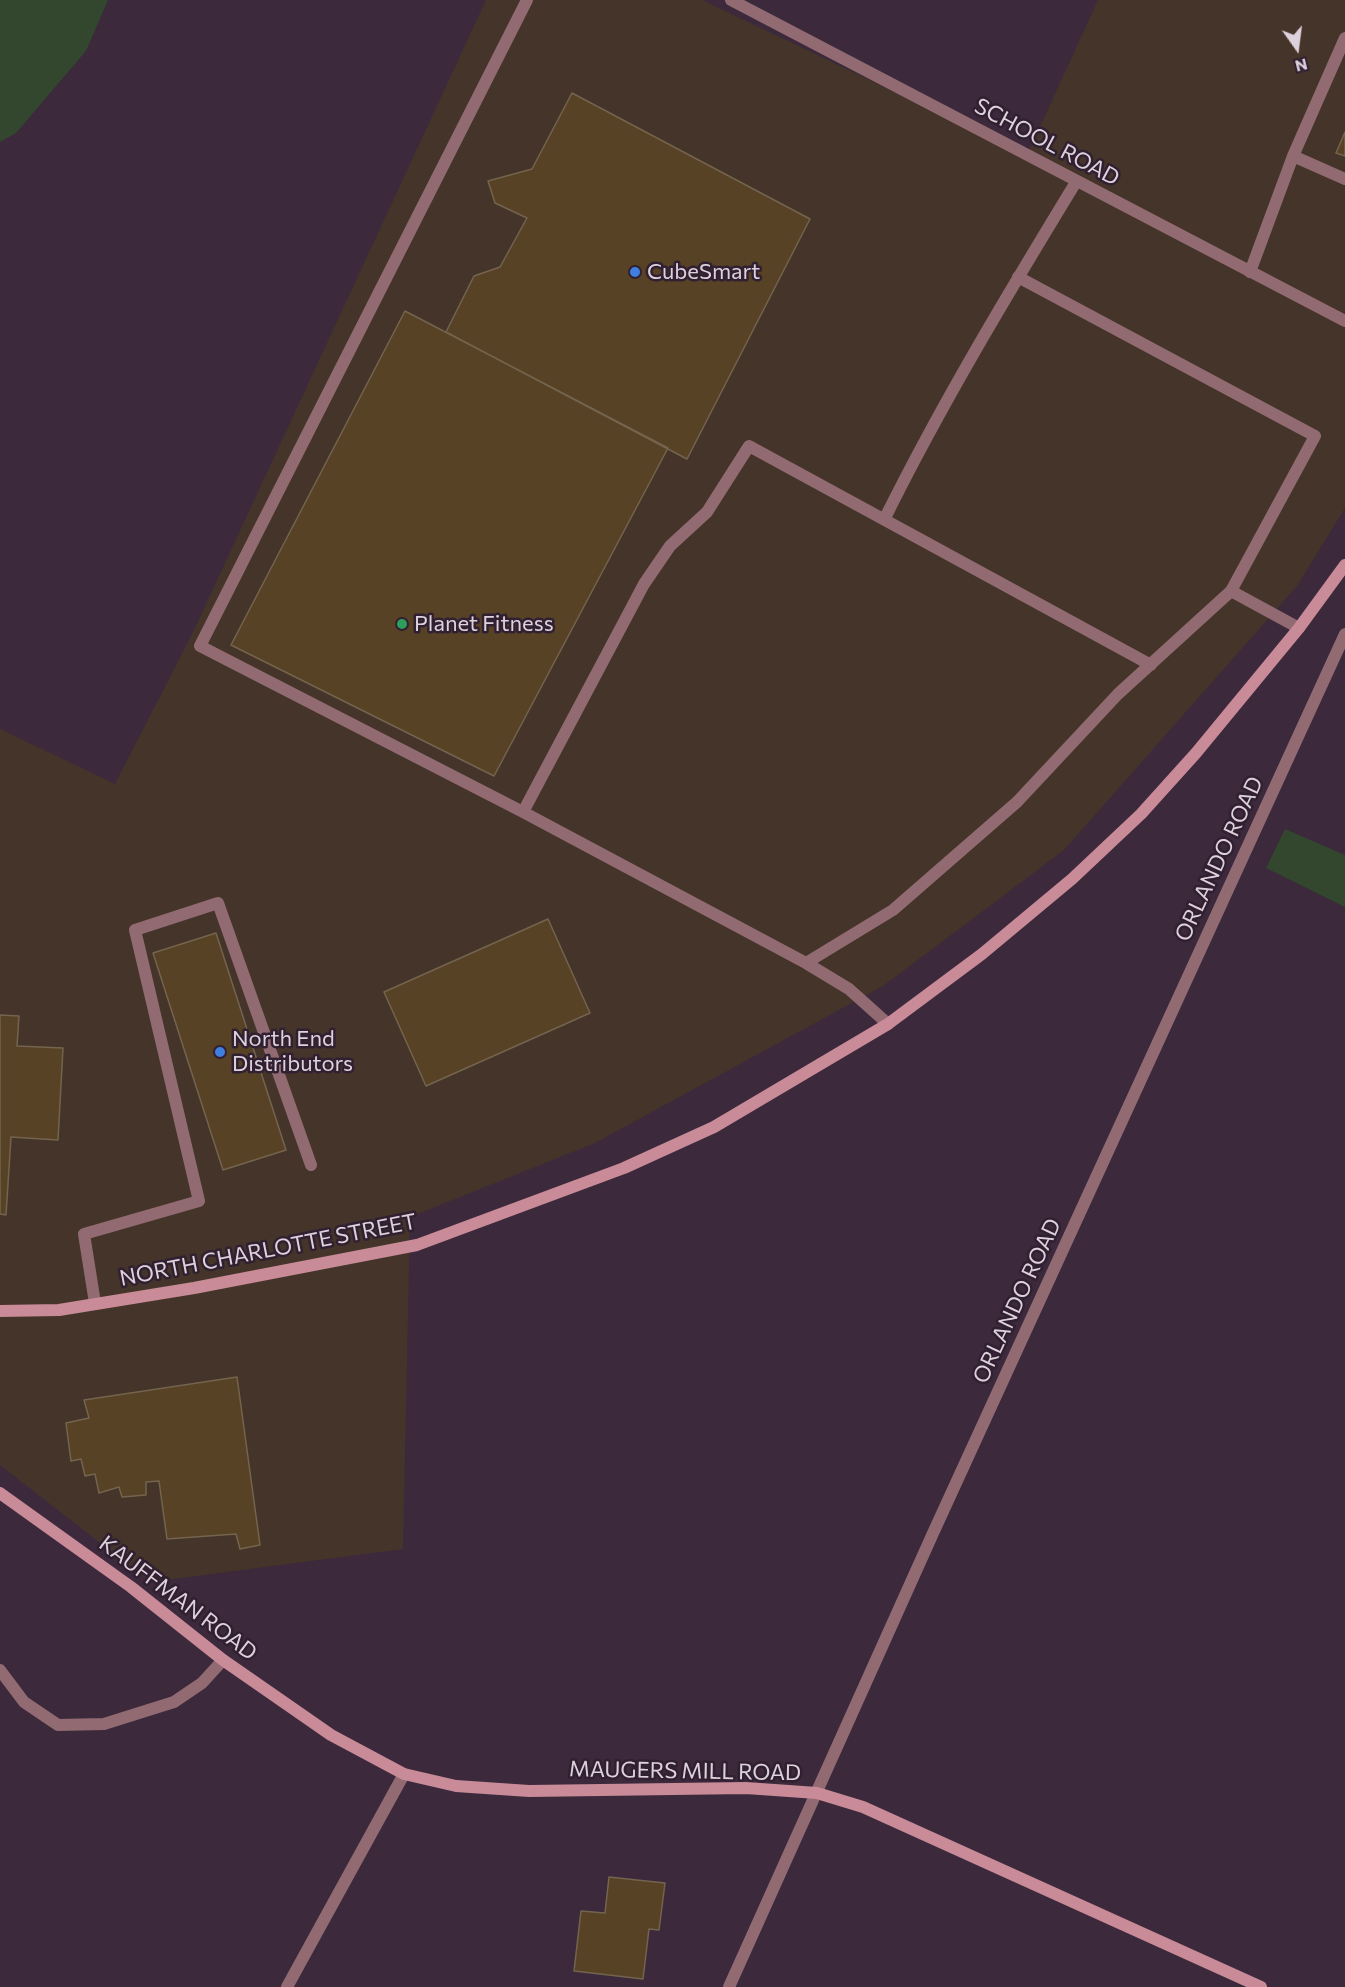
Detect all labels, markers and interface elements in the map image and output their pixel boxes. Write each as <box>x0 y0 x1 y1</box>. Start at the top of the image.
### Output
north arrow <box>1267 18 1327 78</box>
text: N <box>1293 55 1310 77</box>
street label: SCHOOL ROAD <box>970 93 1124 191</box>
place label: CubeSmart <box>647 259 760 285</box>
marker: CubeSmart <box>628 265 642 279</box>
place label: Planet Fitness <box>414 611 554 637</box>
marker: Planet Fitness <box>395 617 409 631</box>
street label: ORLANDO ROAD <box>1169 773 1269 945</box>
place label: North End Distributors <box>232 1026 353 1078</box>
marker: North End Distributors <box>213 1045 227 1059</box>
street label: NORTH CHARLOTTE STREET <box>117 1208 419 1292</box>
street label: ORLANDO ROAD <box>967 1215 1067 1387</box>
street label: KAUFFMAN ROAD <box>94 1530 262 1666</box>
street label: MAUGERS MILL ROAD <box>569 1756 801 1786</box>

